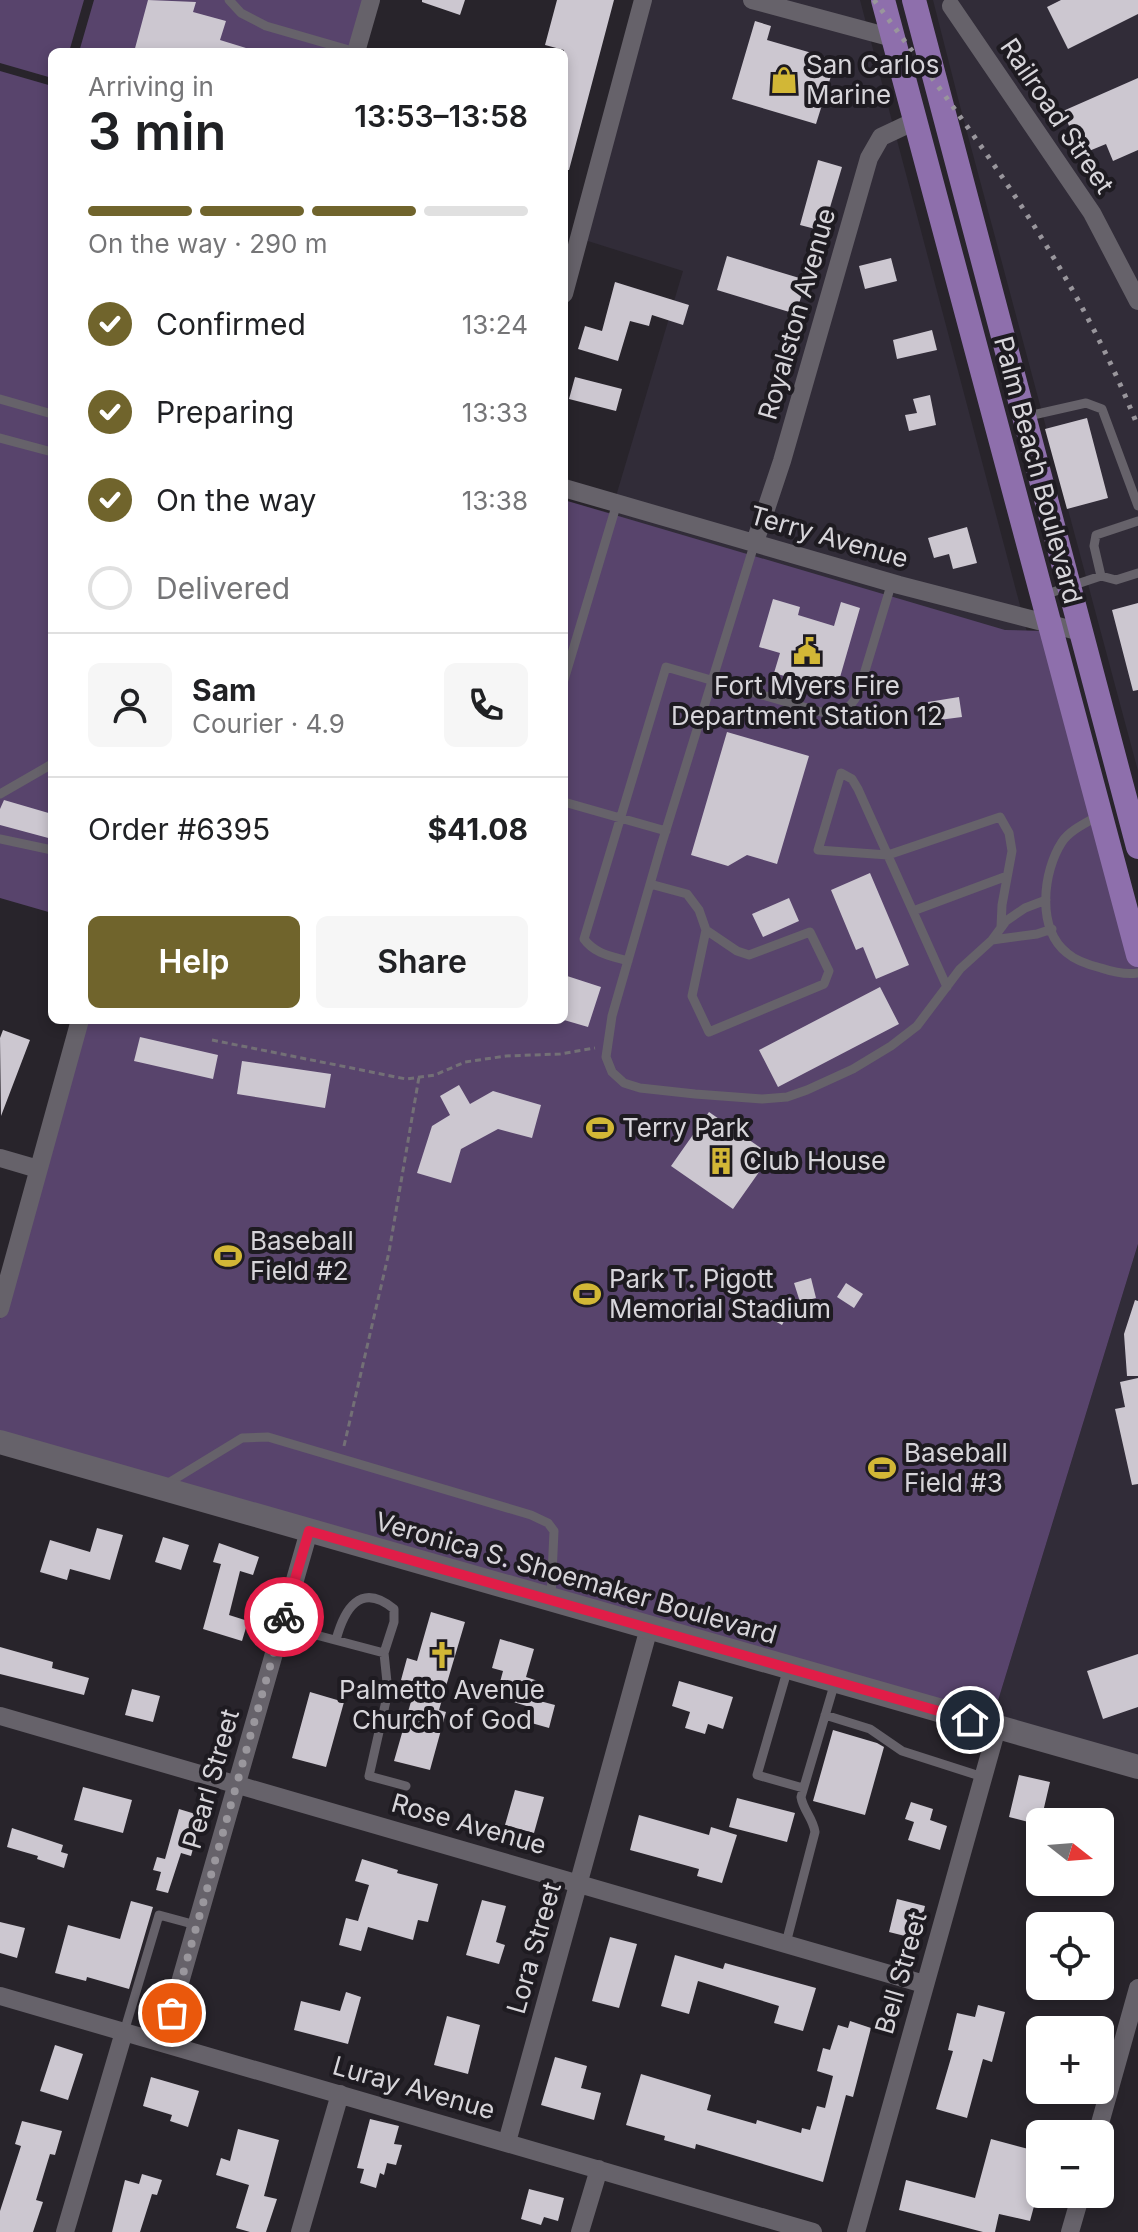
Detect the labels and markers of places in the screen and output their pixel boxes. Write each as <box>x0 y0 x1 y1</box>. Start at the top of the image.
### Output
place label: San Carlos Marine <box>806 49 939 110</box>
shop icon: San Carlos Marine <box>769 65 799 95</box>
public building icon: Fort Myers Fire Department Station 12 <box>792 636 822 666</box>
place label: Fort Myers Fire Department Station 12 <box>671 670 943 731</box>
place label: Terry Park <box>622 1112 750 1143</box>
sports icon: Terry Park <box>585 1113 615 1143</box>
place label: Club House <box>743 1145 886 1176</box>
building icon: Club House <box>706 1146 736 1176</box>
place label: Baseball Field #2 <box>250 1225 354 1286</box>
sports icon: Baseball Field #2 <box>213 1241 243 1271</box>
place label: Park T. Pigott Memorial Stadium <box>609 1263 831 1324</box>
sports icon: Park T. Pigott Memorial Stadium <box>572 1279 602 1309</box>
place label: Baseball Field #3 <box>904 1437 1008 1498</box>
sports icon: Baseball Field #3 <box>867 1453 897 1483</box>
church icon: Palmetto Avenue Church of God <box>427 1640 457 1670</box>
place label: Palmetto Avenue Church of God <box>339 1674 545 1735</box>
pin <box>936 1686 1004 1754</box>
pin <box>138 1979 206 2047</box>

